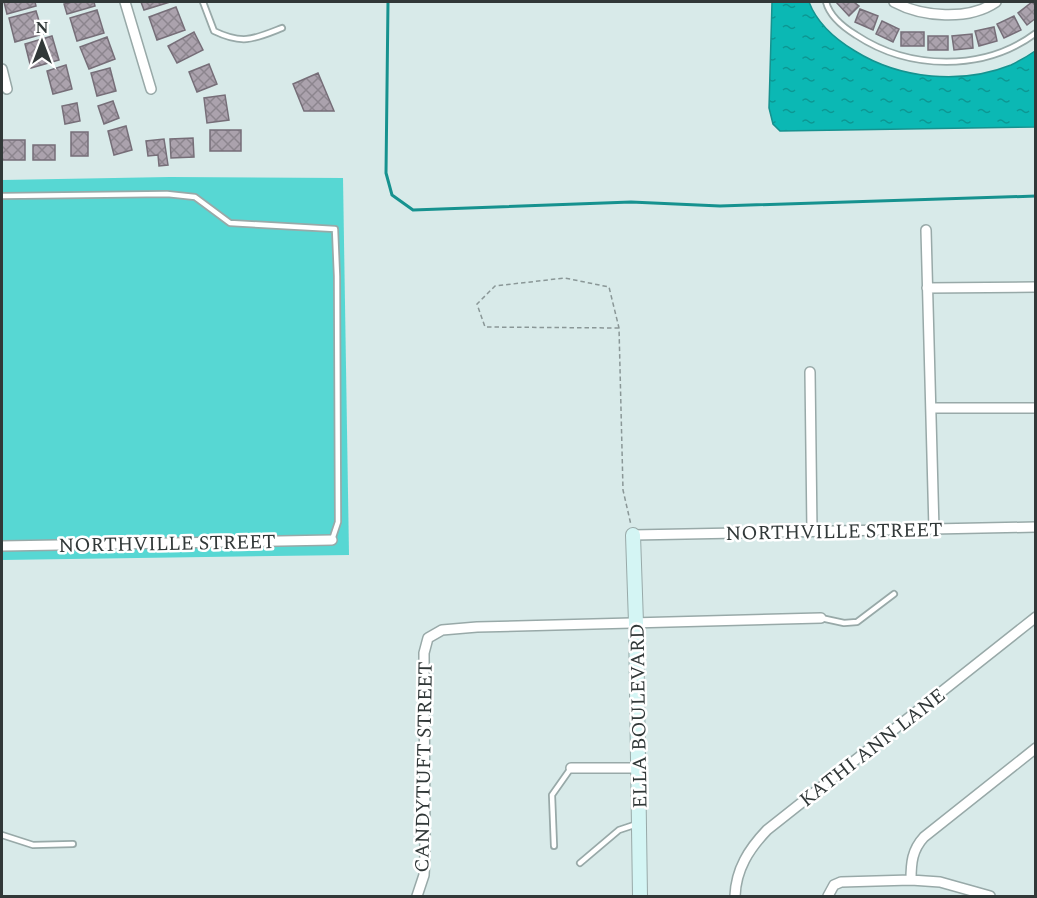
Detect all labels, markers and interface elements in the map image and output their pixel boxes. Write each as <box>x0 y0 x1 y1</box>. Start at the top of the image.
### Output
north arrow <box>12 12 72 72</box>
text: N <box>35 16 49 40</box>
street label: NORTHVILLE STREET <box>725 515 943 549</box>
street label: NORTHVILLE STREET <box>58 527 276 561</box>
street label: ELLA BOULEVARD <box>622 623 656 809</box>
street label: CANDYTUFT STREET <box>407 661 441 873</box>
street label: KATHI ANN LANE <box>793 681 952 815</box>

